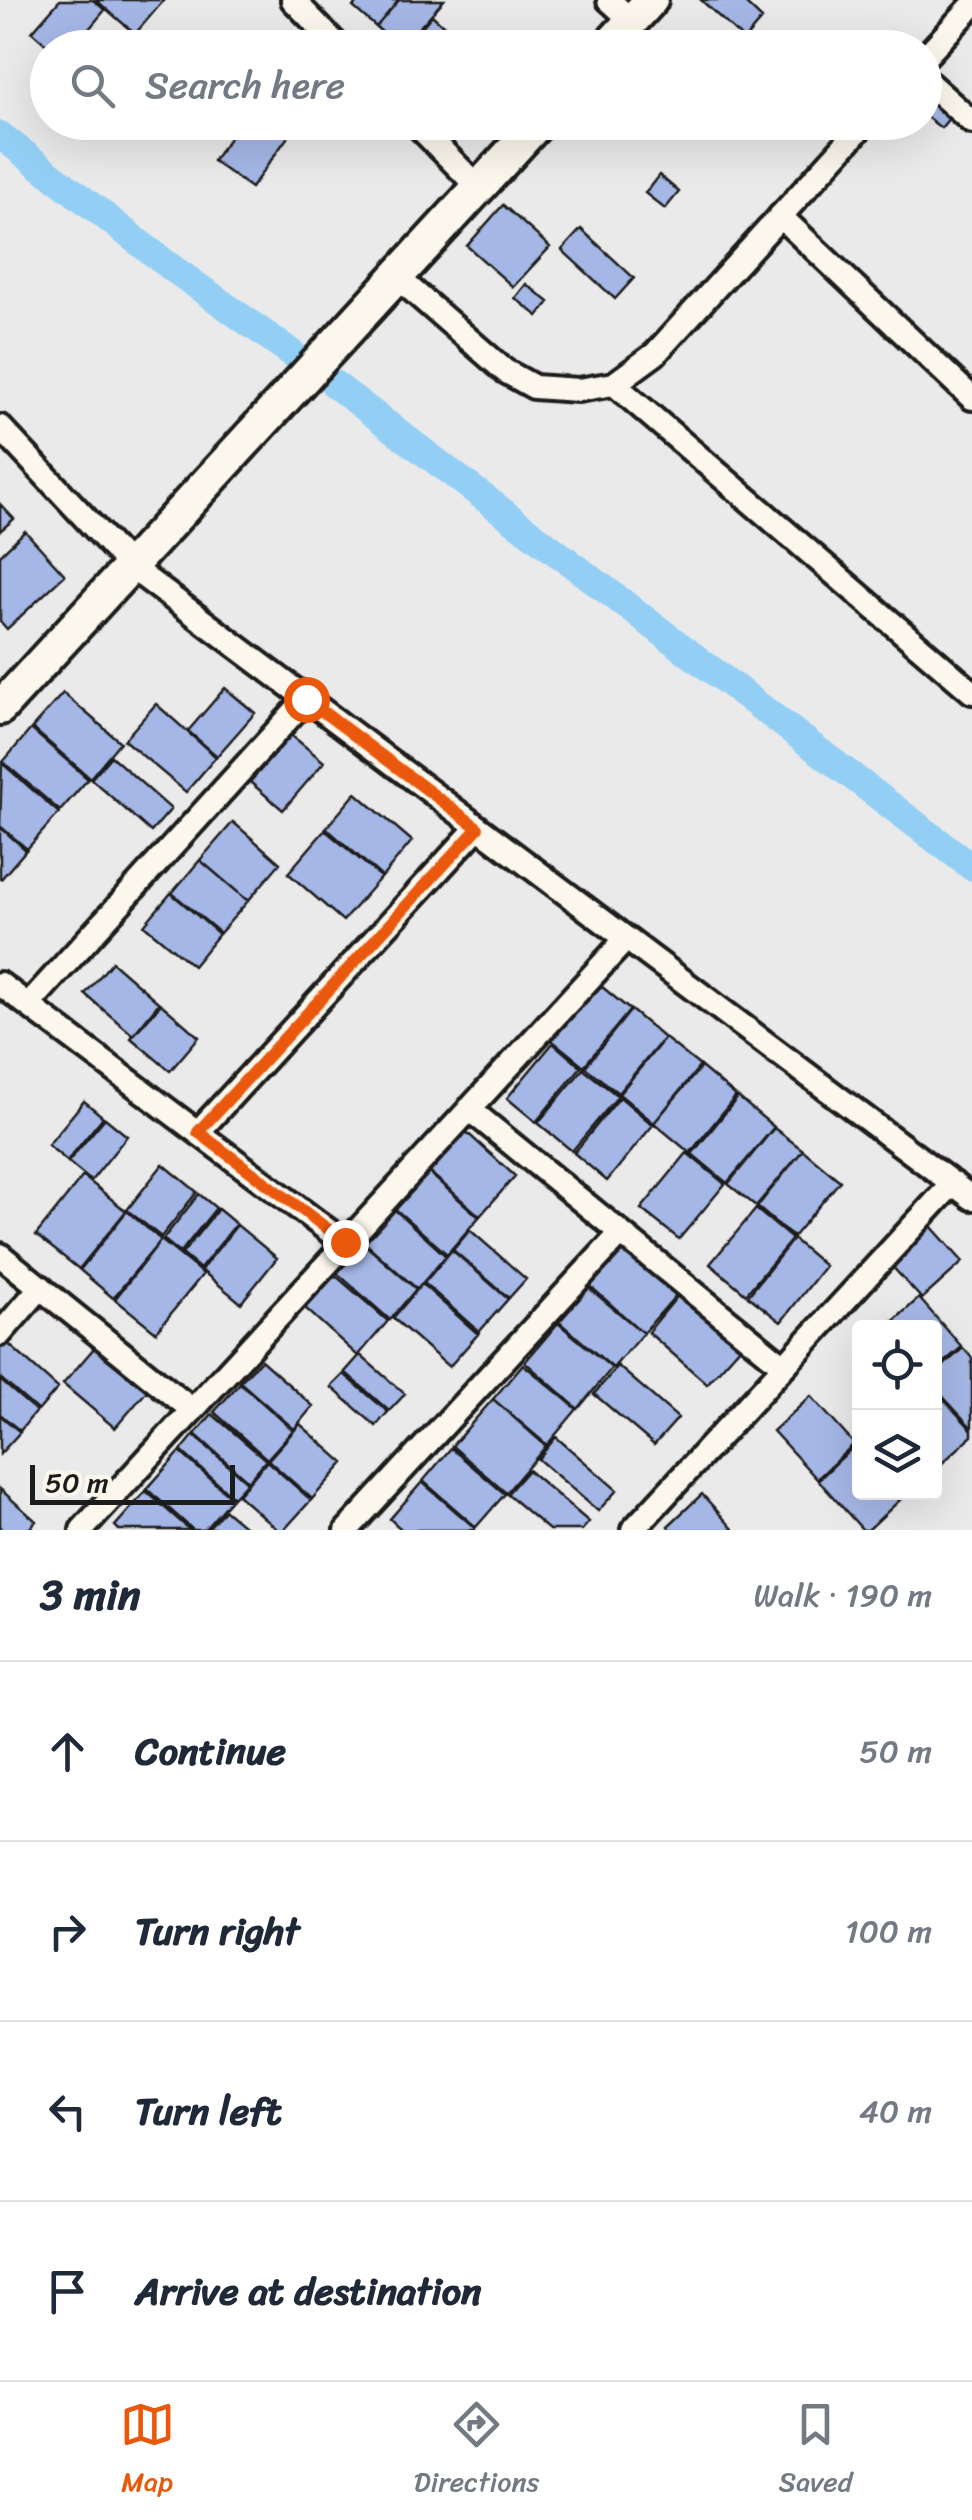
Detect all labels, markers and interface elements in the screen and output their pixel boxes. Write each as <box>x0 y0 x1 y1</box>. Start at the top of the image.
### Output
search box <box>30 30 942 140</box>
text: Search here <box>145 52 345 119</box>
icon: search <box>65 58 120 113</box>
route start <box>284 677 330 723</box>
route end <box>323 1220 369 1266</box>
map controls <box>852 1320 942 1500</box>
button: locate <box>852 1320 942 1410</box>
button: layers <box>852 1410 942 1500</box>
text: 50 m <box>45 1458 109 1507</box>
scale bar <box>30 1460 235 1504</box>
text: 3 min <box>40 1558 140 1632</box>
text: Walk · 190 m <box>753 1567 932 1624</box>
text: Continue <box>135 1718 286 1785</box>
text: 50 m <box>859 1723 932 1780</box>
icon: ahead <box>40 1724 95 1779</box>
text: Turn right <box>135 1898 300 1965</box>
text: 100 m <box>845 1903 932 1960</box>
icon: right <box>40 1904 95 1959</box>
text: Turn left <box>135 2078 281 2145</box>
text: 40 m <box>859 2083 932 2140</box>
icon: left <box>40 2084 95 2139</box>
text: Arrive at destination <box>135 2258 482 2325</box>
icon: arrive <box>40 2264 95 2319</box>
tab: Map <box>120 2397 175 2506</box>
tab: Directions <box>414 2397 539 2506</box>
tab: Saved <box>779 2397 852 2506</box>

